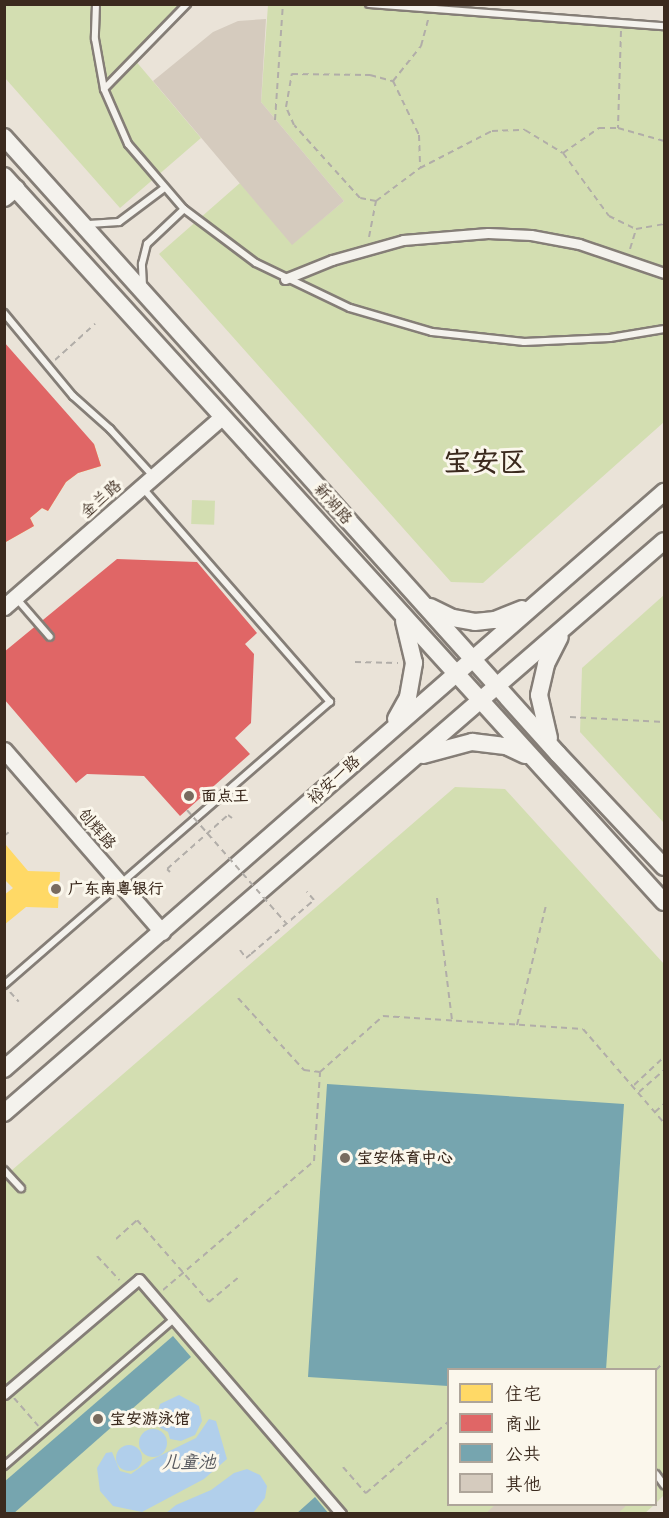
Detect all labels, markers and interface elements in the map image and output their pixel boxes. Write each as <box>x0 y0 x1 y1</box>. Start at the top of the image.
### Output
district label: 宝安区 <box>443 446 527 480</box>
street label: 金兰路 <box>77 476 125 522</box>
street label: 新湖路 <box>310 480 356 528</box>
street label: 裕安一路 <box>304 751 364 809</box>
place label: 面点王 <box>201 786 249 806</box>
marker: 面点王 <box>182 789 196 803</box>
street label: 创辉路 <box>74 805 120 853</box>
place label: 广东南粤银行 <box>68 879 164 899</box>
marker: 广东南粤银行 <box>49 882 63 896</box>
place label: 宝安体育中心 <box>357 1148 453 1168</box>
marker: 宝安体育中心 <box>338 1151 352 1165</box>
legend <box>447 1368 657 1506</box>
text: 住宅 <box>505 1383 541 1406</box>
place label: 宝安游泳馆 <box>110 1409 190 1429</box>
marker: 宝安游泳馆 <box>91 1412 105 1426</box>
text: 商业 <box>505 1413 541 1436</box>
text: 公共 <box>505 1443 541 1466</box>
water label: 儿童池 <box>162 1452 216 1474</box>
text: 其他 <box>505 1473 541 1496</box>

